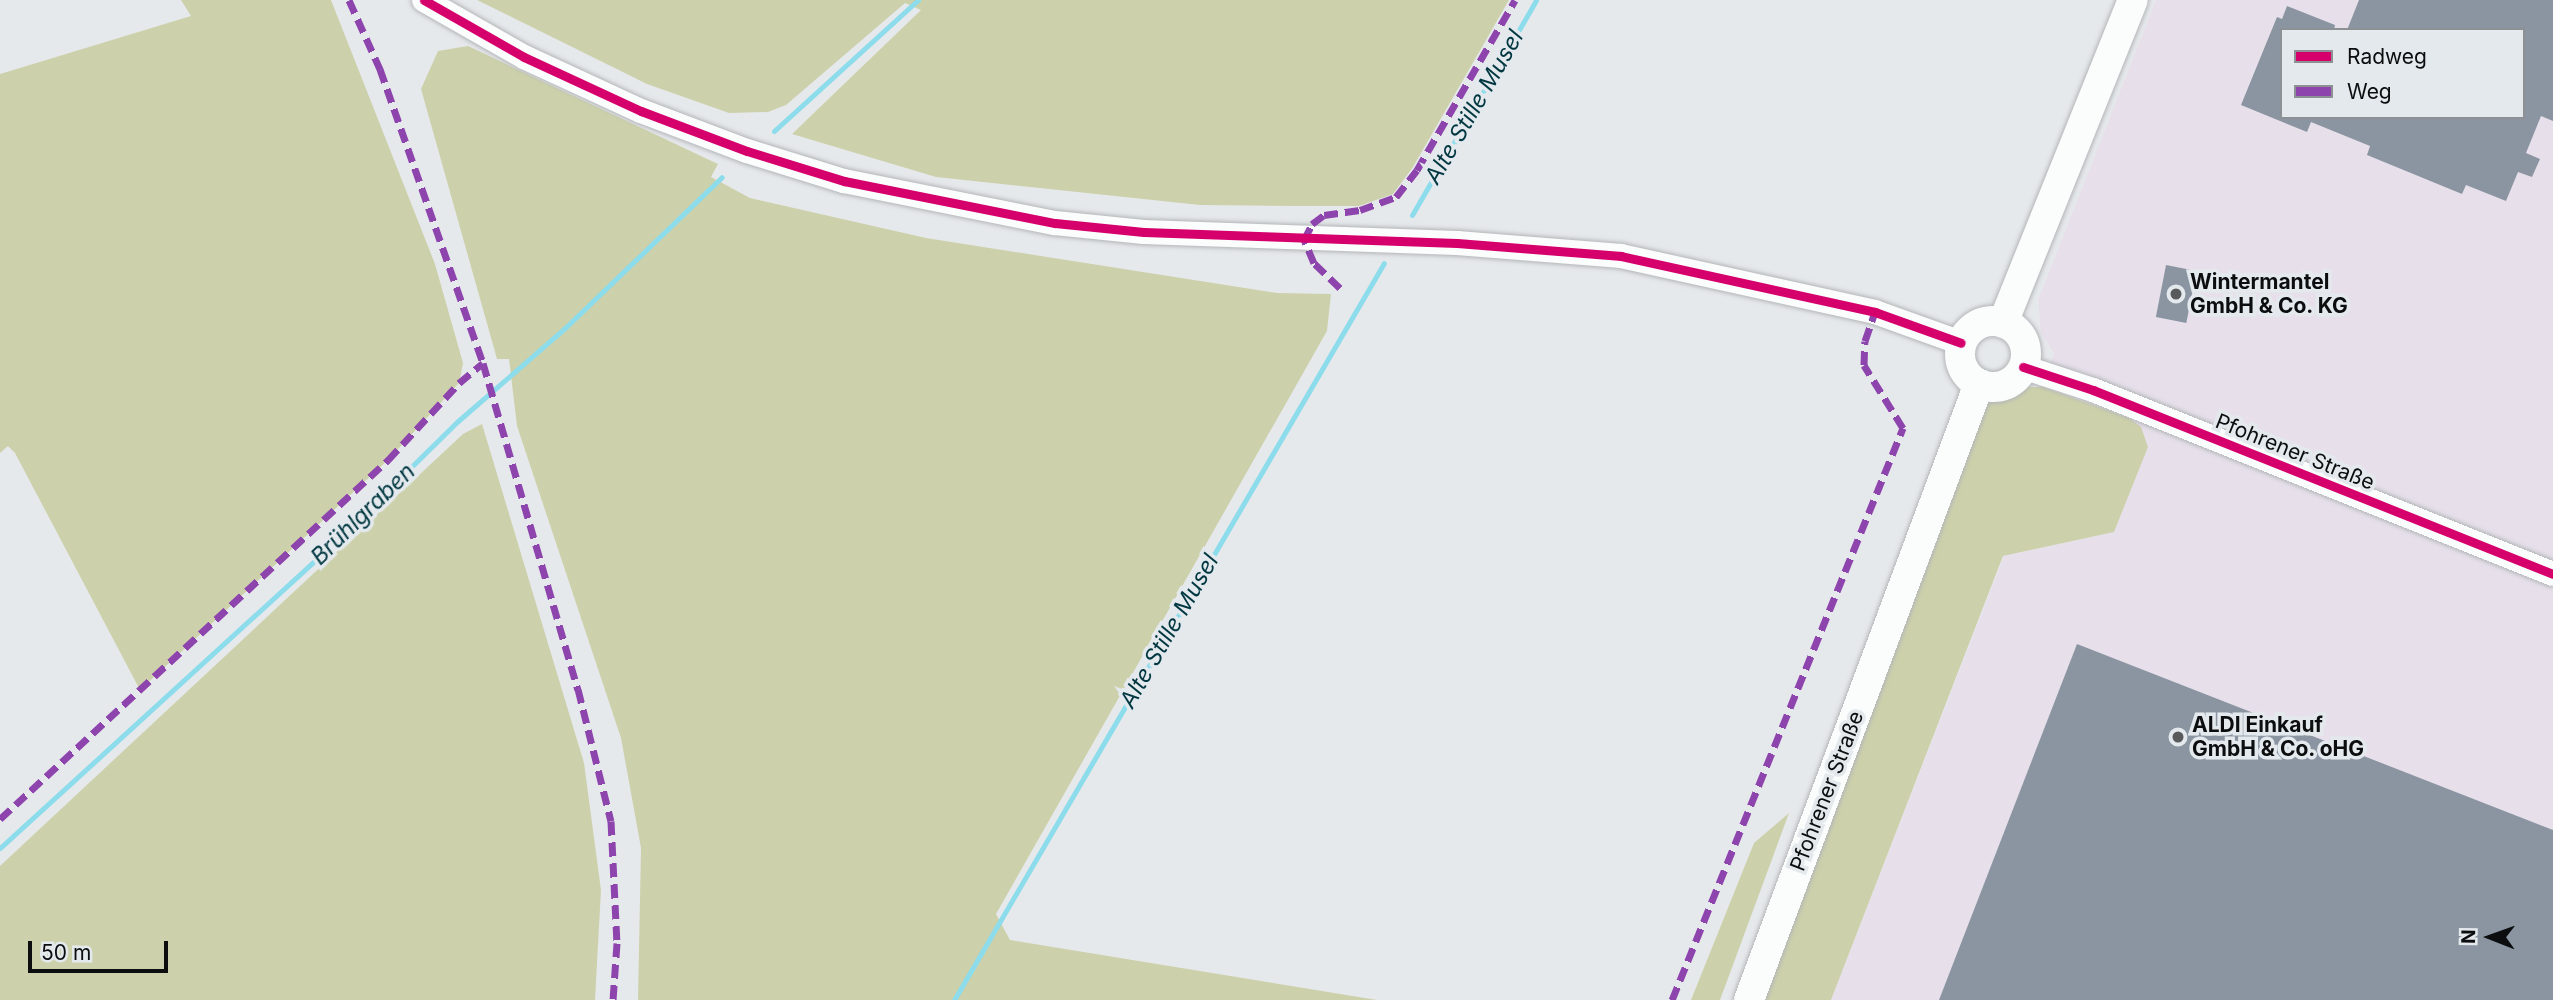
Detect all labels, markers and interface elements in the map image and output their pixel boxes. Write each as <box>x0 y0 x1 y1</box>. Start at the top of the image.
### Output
water label: Alte Stille Musel <box>1419 25 1529 189</box>
legend <box>2280 28 2525 119</box>
text: Radweg <box>2347 44 2427 69</box>
text: Weg <box>2347 79 2392 104</box>
place label: Wintermantel GmbH & Co. KG <box>2190 269 2348 319</box>
marker: Wintermantel GmbH & Co. KG <box>2168 286 2184 302</box>
street label: Pfohrener Straße <box>2212 409 2378 495</box>
water label: Brühlgraben <box>305 458 421 570</box>
water label: Alte Stille Musel <box>1114 549 1224 713</box>
street label: Pfohrener Straße <box>1785 708 1869 874</box>
place label: ALDI Einkauf GmbH & Co. oHG <box>2192 712 2365 762</box>
marker: ALDI Einkauf GmbH & Co. oHG <box>2170 729 2186 745</box>
north arrow <box>2455 902 2525 972</box>
scale bar <box>32 926 172 970</box>
text: N <box>2457 929 2480 944</box>
text: 50 m <box>41 940 91 965</box>

